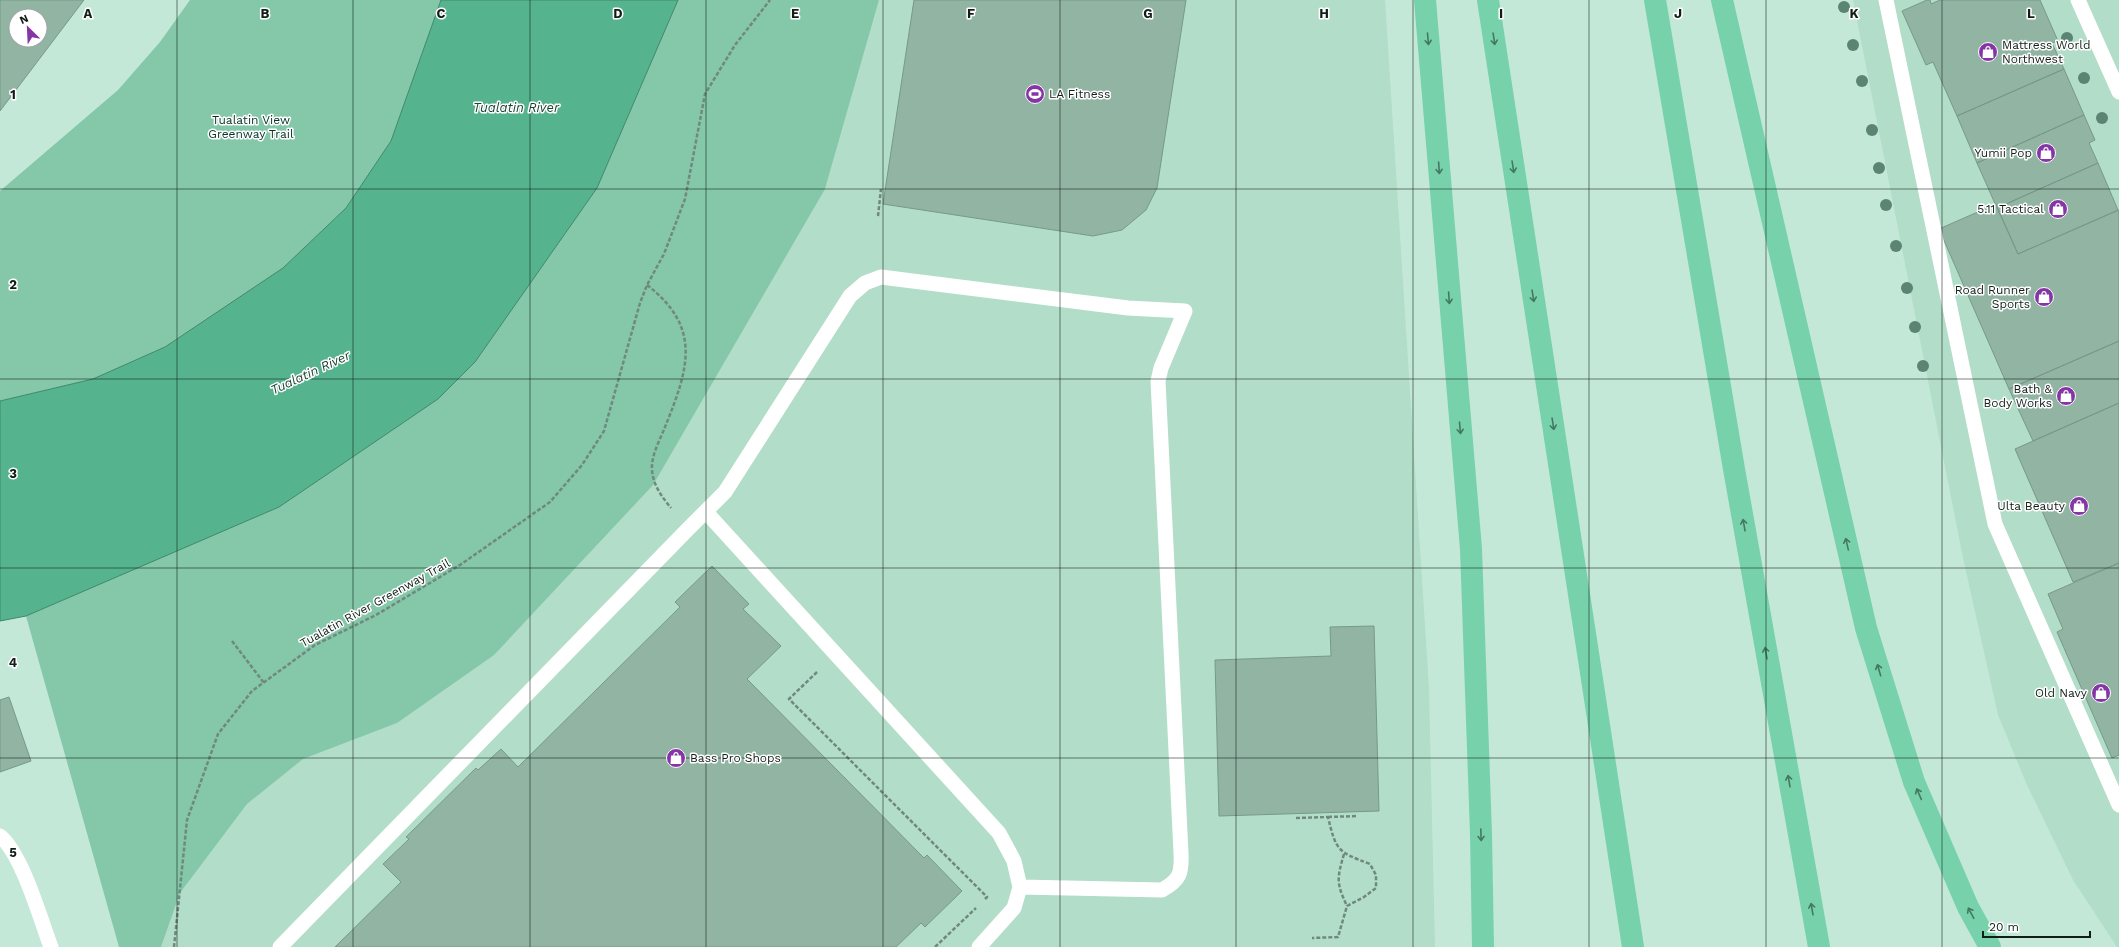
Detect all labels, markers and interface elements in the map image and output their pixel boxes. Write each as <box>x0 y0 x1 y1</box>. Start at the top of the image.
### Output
text: A <box>84 6 93 21</box>
text: B <box>261 6 270 21</box>
text: C <box>437 6 446 21</box>
text: D <box>613 6 623 21</box>
text: E <box>791 6 799 21</box>
text: F <box>967 6 975 21</box>
text: G <box>1143 6 1153 21</box>
text: H <box>1319 6 1329 21</box>
text: I <box>1499 6 1503 21</box>
text: J <box>1674 6 1682 21</box>
text: K <box>1849 6 1859 21</box>
text: L <box>2027 6 2035 21</box>
north arrow <box>8 8 48 48</box>
text: N <box>18 12 31 27</box>
one-way arrow <box>1425 32 1432 45</box>
one-way arrow <box>1490 32 1498 45</box>
place label: Mattress World Northwest <box>2002 38 2091 66</box>
shop icon: Mattress World Northwest <box>1977 41 1999 63</box>
sports icon: LA Fitness <box>1024 83 1046 105</box>
text: 1 <box>10 87 16 102</box>
place label: LA Fitness <box>1049 87 1110 101</box>
water label: Tualatin River <box>473 100 560 115</box>
park label: Tualatin View Greenway Trail <box>208 113 294 141</box>
shop icon: Yumii Pop <box>2035 142 2057 164</box>
place label: Yumii Pop <box>1975 146 2032 160</box>
one-way arrow <box>1510 160 1518 173</box>
one-way arrow <box>1435 161 1442 174</box>
shop icon: 5.11 Tactical <box>2047 198 2069 220</box>
place label: 5.11 Tactical <box>1977 202 2044 216</box>
text: 2 <box>9 277 17 292</box>
place label: Road Runner Sports <box>1955 283 2030 311</box>
shop icon: Road Runner Sports <box>2033 286 2055 308</box>
one-way arrow <box>1529 289 1537 302</box>
one-way arrow <box>1445 291 1452 304</box>
water label: Tualatin River <box>268 347 353 397</box>
place label: Bath & Body Works <box>1984 382 2053 410</box>
shop icon: Bath & Body Works <box>2055 385 2077 407</box>
one-way arrow <box>1549 417 1557 430</box>
one-way arrow <box>1456 421 1463 434</box>
text: 3 <box>9 466 17 481</box>
shop icon: Ulta Beauty <box>2068 495 2090 517</box>
place label: Ulta Beauty <box>1997 499 2066 513</box>
one-way arrow <box>1740 518 1748 531</box>
one-way arrow <box>1842 538 1850 551</box>
street label: Tualatin River Greenway Trail <box>298 556 453 650</box>
one-way arrow <box>1762 646 1770 659</box>
text: 4 <box>9 655 18 670</box>
one-way arrow <box>1875 664 1882 677</box>
shop icon: Old Navy <box>2090 682 2112 704</box>
place label: Old Navy <box>2035 686 2088 700</box>
shop icon: Bass Pro Shops <box>665 747 687 769</box>
place label: Bass Pro Shops <box>690 751 781 765</box>
one-way arrow <box>1785 774 1793 787</box>
one-way arrow <box>1915 788 1923 800</box>
one-way arrow <box>1478 828 1485 841</box>
text: 5 <box>9 845 17 860</box>
one-way arrow <box>1808 902 1816 915</box>
one-way arrow <box>1967 907 1975 919</box>
scale bar <box>1983 913 2090 939</box>
text: 20 m <box>1989 920 2019 934</box>

